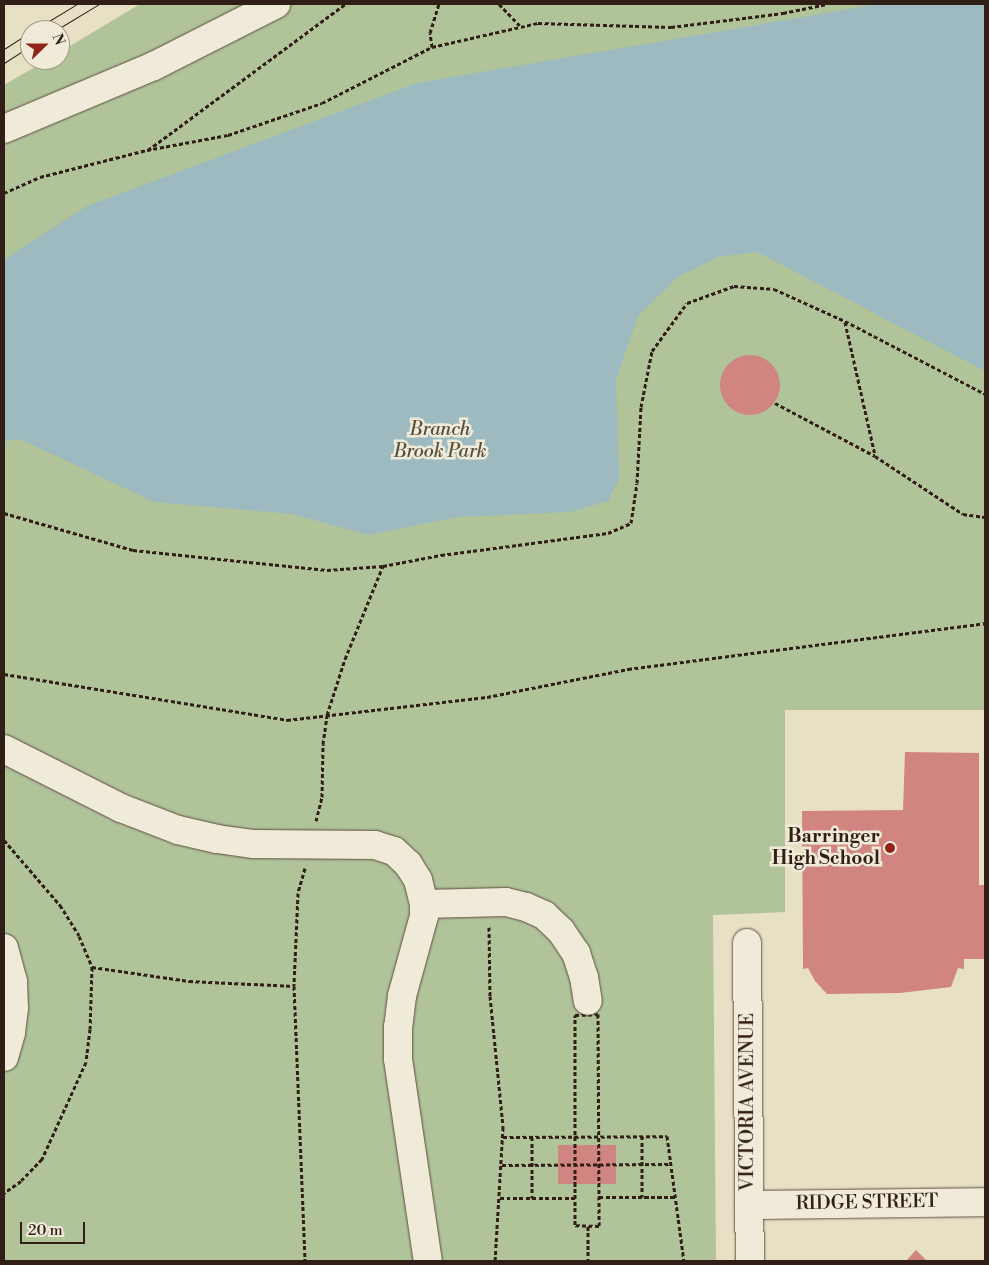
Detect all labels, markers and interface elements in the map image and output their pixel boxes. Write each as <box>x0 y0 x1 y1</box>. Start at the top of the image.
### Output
north arrow <box>20 20 70 70</box>
text: N <box>48 31 68 48</box>
park label: Branch Brook Park <box>393 419 487 463</box>
place label: Barringer High School <box>772 826 880 870</box>
marker: Barringer High School <box>884 842 896 854</box>
street label: VICTORIA AVENUE <box>737 1013 759 1191</box>
street label: RIDGE STREET <box>795 1190 939 1216</box>
scale bar <box>22 1212 88 1244</box>
text: 20 m <box>28 1221 63 1240</box>

